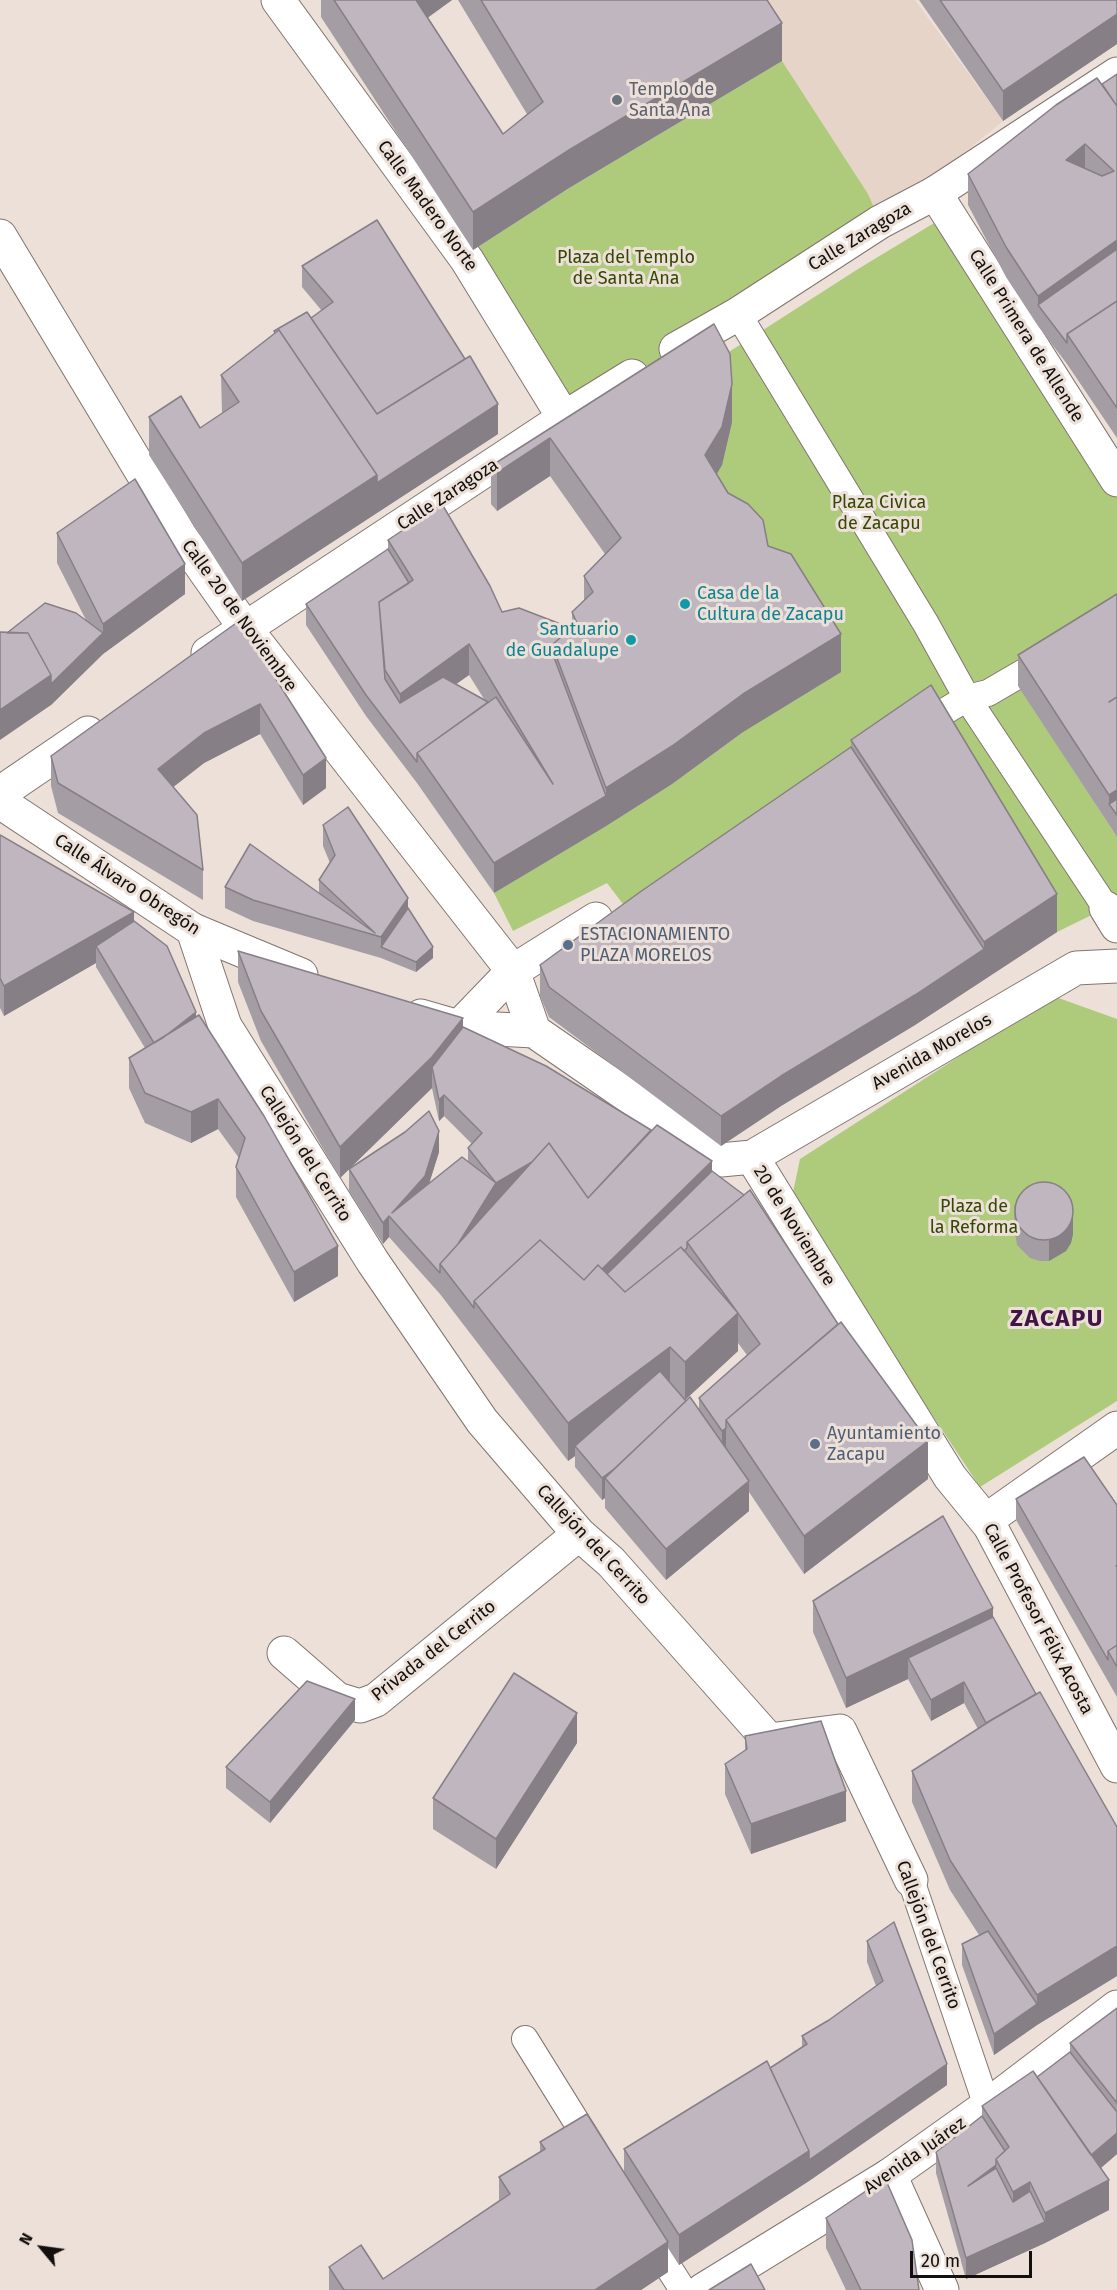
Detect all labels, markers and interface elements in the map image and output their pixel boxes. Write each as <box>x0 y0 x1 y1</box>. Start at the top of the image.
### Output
place label: Templo de Santa Ana <box>629 79 714 122</box>
marker: Templo de Santa Ana <box>610 93 624 107</box>
street label: Calle Madero Norte <box>372 136 482 276</box>
street label: Calle Zaragoza <box>805 198 915 276</box>
street label: Calle Primera de Allende <box>964 246 1088 426</box>
park label: Plaza del Templo de Santa Ana <box>557 247 695 290</box>
street label: Calle Zaragoza <box>393 454 503 536</box>
park label: Plaza Civica de Zacapu <box>832 492 926 534</box>
street label: Calle 20 de Noviembre <box>177 536 301 696</box>
place label: Casa de la Cultura de Zacapu <box>697 583 844 626</box>
marker: Casa de la Cultura de Zacapu <box>678 597 692 611</box>
place label: Santuario de Guadalupe <box>505 619 619 662</box>
marker: Santuario de Guadalupe <box>624 633 638 647</box>
street label: Calle Álvaro Obregón <box>50 830 204 940</box>
place label: ESTACIONAMIENTO PLAZA MORELOS <box>580 924 730 966</box>
marker: ESTACIONAMIENTO PLAZA MORELOS <box>561 938 575 952</box>
street label: Avenida Morelos <box>868 1009 996 1095</box>
street label: Callejón del Cerrito <box>254 1082 356 1226</box>
street label: 20 de Noviembre <box>748 1162 840 1290</box>
park label: Plaza de la Reforma <box>930 1196 1018 1238</box>
district label: ZACAPU <box>1010 1305 1104 1333</box>
place label: Ayuntamiento Zacapu <box>827 1423 941 1466</box>
marker: Ayuntamiento Zacapu <box>808 1437 822 1451</box>
street label: Callejón del Cerrito <box>532 1480 654 1610</box>
street label: Calle Profesor Félix Acosta <box>978 1520 1098 1718</box>
street label: Privada del Cerrito <box>368 1596 500 1706</box>
street label: Callejón del Cerrito <box>891 1858 965 2012</box>
street label: Avenida Juárez <box>860 2113 970 2199</box>
north arrow <box>12 2218 72 2278</box>
text: N <box>15 2230 37 2248</box>
scale bar <box>913 2239 1034 2277</box>
text: 20 m <box>921 2250 960 2272</box>

